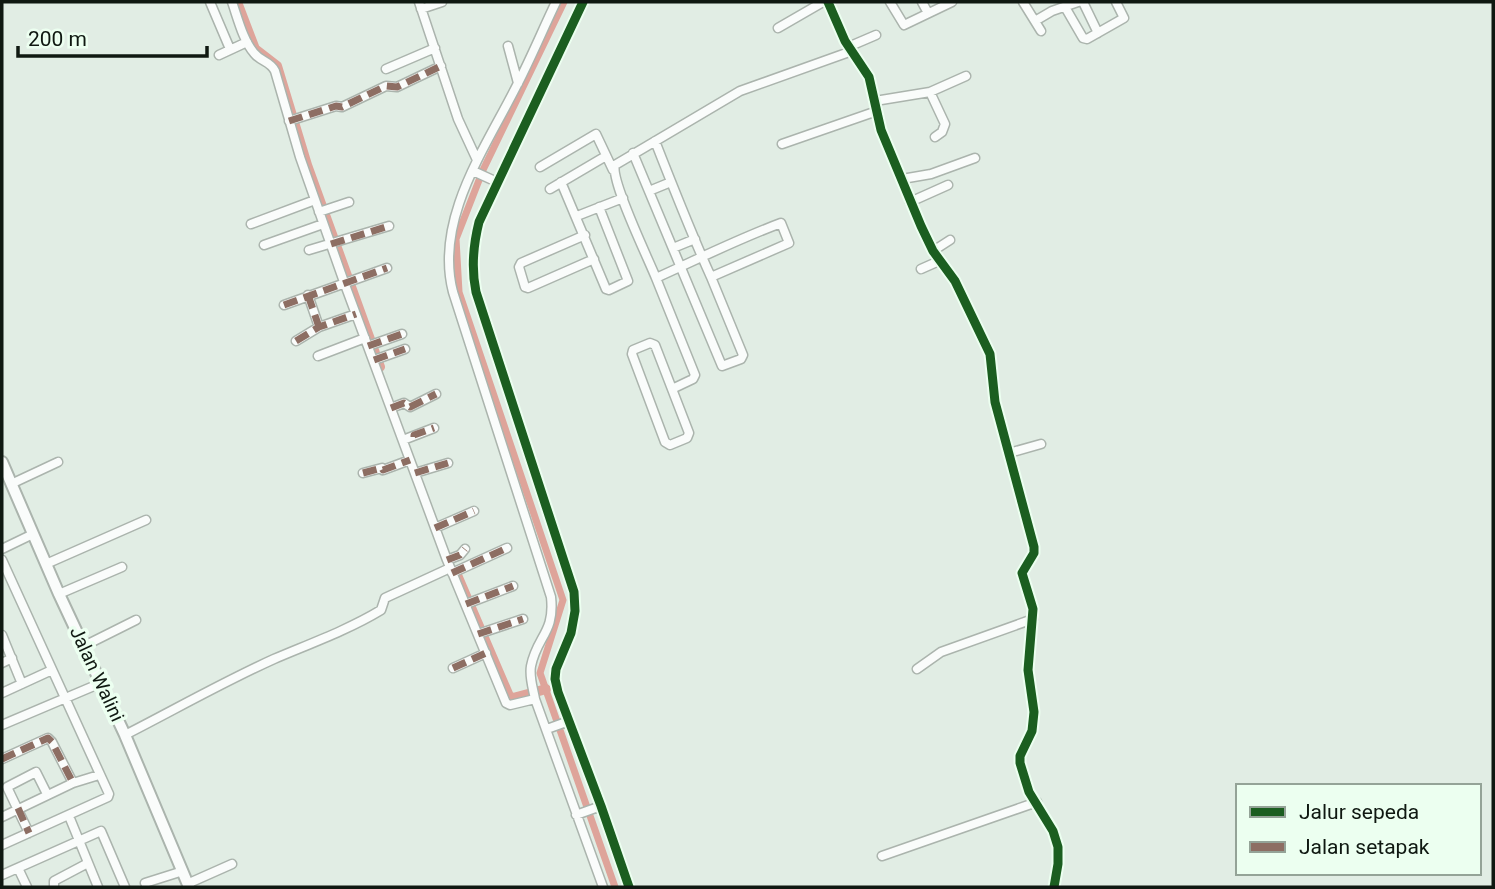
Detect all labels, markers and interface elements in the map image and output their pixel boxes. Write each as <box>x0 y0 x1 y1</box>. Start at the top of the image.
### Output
scale bar <box>18 14 206 58</box>
text: 200 m <box>28 27 87 51</box>
street label: Jalan Walini <box>65 623 129 725</box>
legend <box>1236 784 1481 875</box>
text: Jalur sepeda <box>1299 800 1419 824</box>
text: Jalan setapak <box>1299 835 1430 859</box>

